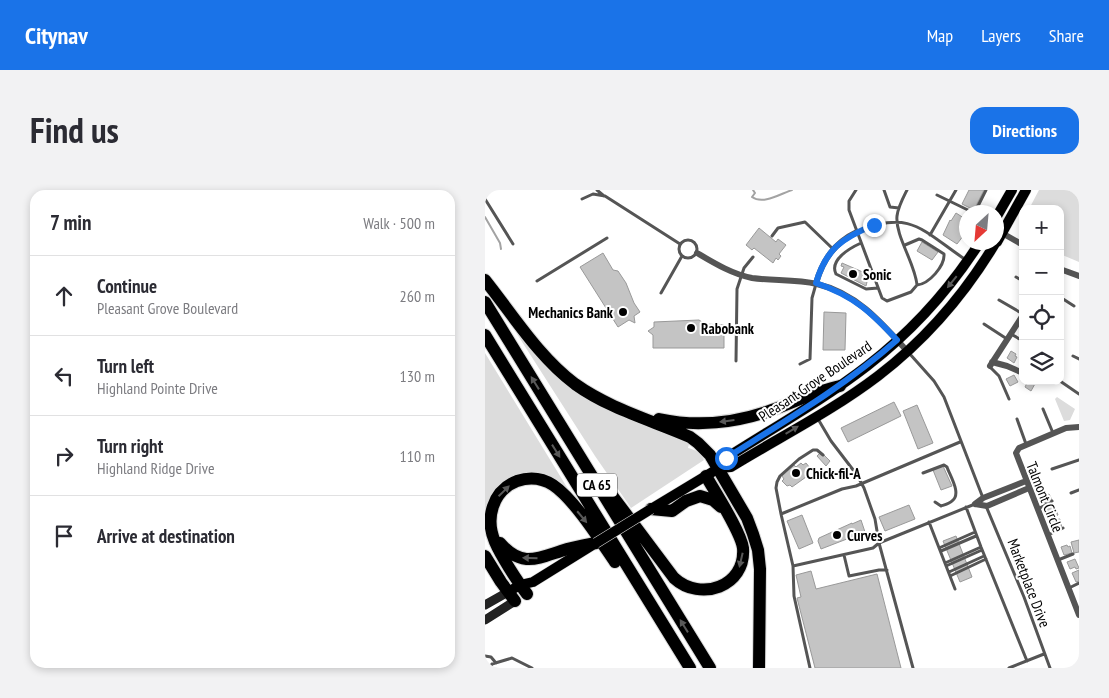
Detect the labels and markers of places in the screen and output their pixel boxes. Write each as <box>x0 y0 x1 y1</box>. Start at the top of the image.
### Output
place label: Sonic <box>863 265 892 284</box>
marker: Sonic <box>847 268 859 280</box>
place label: Mechanics Bank <box>528 303 614 322</box>
marker: Mechanics Bank <box>617 306 629 318</box>
place label: Rabobank <box>701 319 755 338</box>
marker: Rabobank <box>685 322 697 334</box>
place label: Chick-fil-A <box>806 464 861 483</box>
marker: Chick-fil-A <box>790 467 802 479</box>
place label: Curves <box>847 526 882 545</box>
marker: Curves <box>831 529 843 541</box>

